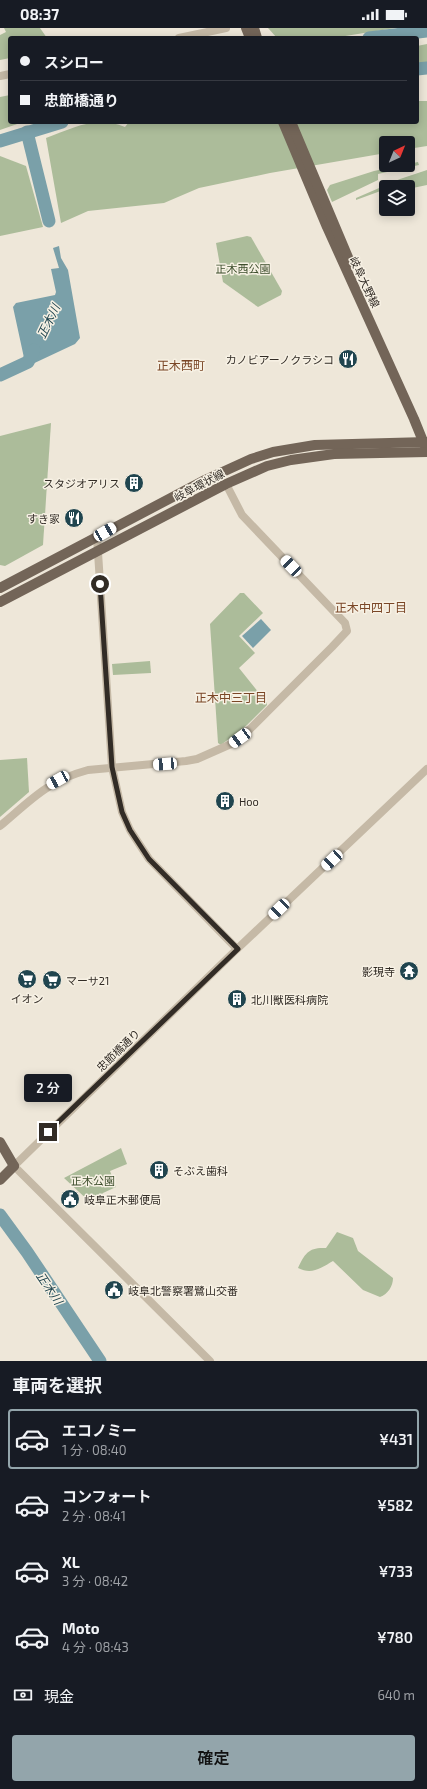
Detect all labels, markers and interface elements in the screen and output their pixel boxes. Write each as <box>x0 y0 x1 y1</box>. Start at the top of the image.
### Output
text: 08:37 <box>20 5 59 23</box>
text: スシロー <box>44 53 104 71</box>
text: 忠節橋通り <box>44 91 119 109</box>
north arrow <box>379 136 415 172</box>
map controls <box>379 136 415 216</box>
button: layers <box>379 180 415 216</box>
street label: 岐阜大野線 <box>347 254 383 310</box>
park label: 正木西公園 <box>216 262 271 275</box>
water label: 正木川 <box>34 300 63 340</box>
restaurant icon: カノビアーノクラシコ <box>337 348 359 370</box>
place label: カノビアーノクラシコ <box>226 353 334 366</box>
district label: 正木西町 <box>157 358 205 372</box>
street label: 岐阜環状線 <box>172 466 226 504</box>
building icon: スタジオアリス <box>123 472 145 494</box>
place label: スタジオアリス <box>43 477 120 490</box>
restaurant icon: すき家 <box>63 507 85 529</box>
place label: すき家 <box>27 512 60 525</box>
car <box>92 521 118 543</box>
car <box>278 553 304 579</box>
route start <box>91 575 109 593</box>
district label: 正木中四丁目 <box>335 600 407 614</box>
district label: 正木中三丁目 <box>195 690 267 704</box>
car <box>227 726 253 750</box>
car <box>153 757 177 771</box>
car <box>45 769 71 791</box>
building icon: Hoo <box>214 790 236 812</box>
place label: Hoo <box>239 795 259 808</box>
car <box>319 847 345 873</box>
car <box>266 896 292 922</box>
temple icon: 影現寺 <box>398 960 420 982</box>
place label: 影現寺 <box>362 965 395 978</box>
supermarket icon: イオン <box>16 968 38 990</box>
supermarket icon: マーサ21 <box>41 969 63 991</box>
place label: マーサ21 <box>66 974 109 987</box>
building icon: 北川獣医科病院 <box>226 988 248 1010</box>
place label: イオン <box>11 992 44 1005</box>
place label: 北川獣医科病院 <box>251 993 328 1006</box>
street label: 忠節橋通り <box>94 1026 142 1074</box>
callout: 2 分 <box>24 1074 72 1102</box>
text: 2 分 <box>36 1080 60 1096</box>
route end <box>39 1123 57 1141</box>
building icon: そぶえ歯科 <box>148 1159 170 1181</box>
place label: そぶえ歯科 <box>173 1164 228 1177</box>
park label: 正木公園 <box>71 1174 115 1187</box>
public building icon: 岐阜正木郵便局 <box>59 1188 81 1210</box>
place label: 岐阜正木郵便局 <box>84 1193 161 1206</box>
water label: 正木川 <box>34 1269 67 1308</box>
public building icon: 岐阜北警察署鷺山交番 <box>103 1279 125 1301</box>
place label: 岐阜北警察署鷺山交番 <box>128 1284 238 1297</box>
text: 車両を選択 <box>12 1374 102 1396</box>
icon: car <box>14 1421 50 1457</box>
text: エコノミー <box>62 1421 137 1439</box>
text: ¥431 <box>379 1430 413 1448</box>
text: 1 分 · 08:40 <box>62 1442 127 1458</box>
icon: car <box>14 1487 50 1523</box>
text: コンフォート <box>62 1487 152 1505</box>
text: ¥582 <box>377 1496 413 1514</box>
text: 2 分 · 08:41 <box>62 1508 126 1524</box>
icon: car <box>14 1553 50 1589</box>
text: XL <box>62 1553 80 1571</box>
text: ¥733 <box>379 1562 413 1580</box>
text: 3 分 · 08:42 <box>62 1573 128 1589</box>
icon: car <box>14 1619 50 1655</box>
text: Moto <box>62 1619 100 1637</box>
text: ¥780 <box>377 1628 413 1646</box>
text: 4 分 · 08:43 <box>62 1639 129 1655</box>
icon: cash <box>12 1684 34 1706</box>
text: 現金 <box>44 1687 74 1705</box>
text: 640 m <box>377 1687 415 1703</box>
button: 確定 <box>12 1735 415 1781</box>

